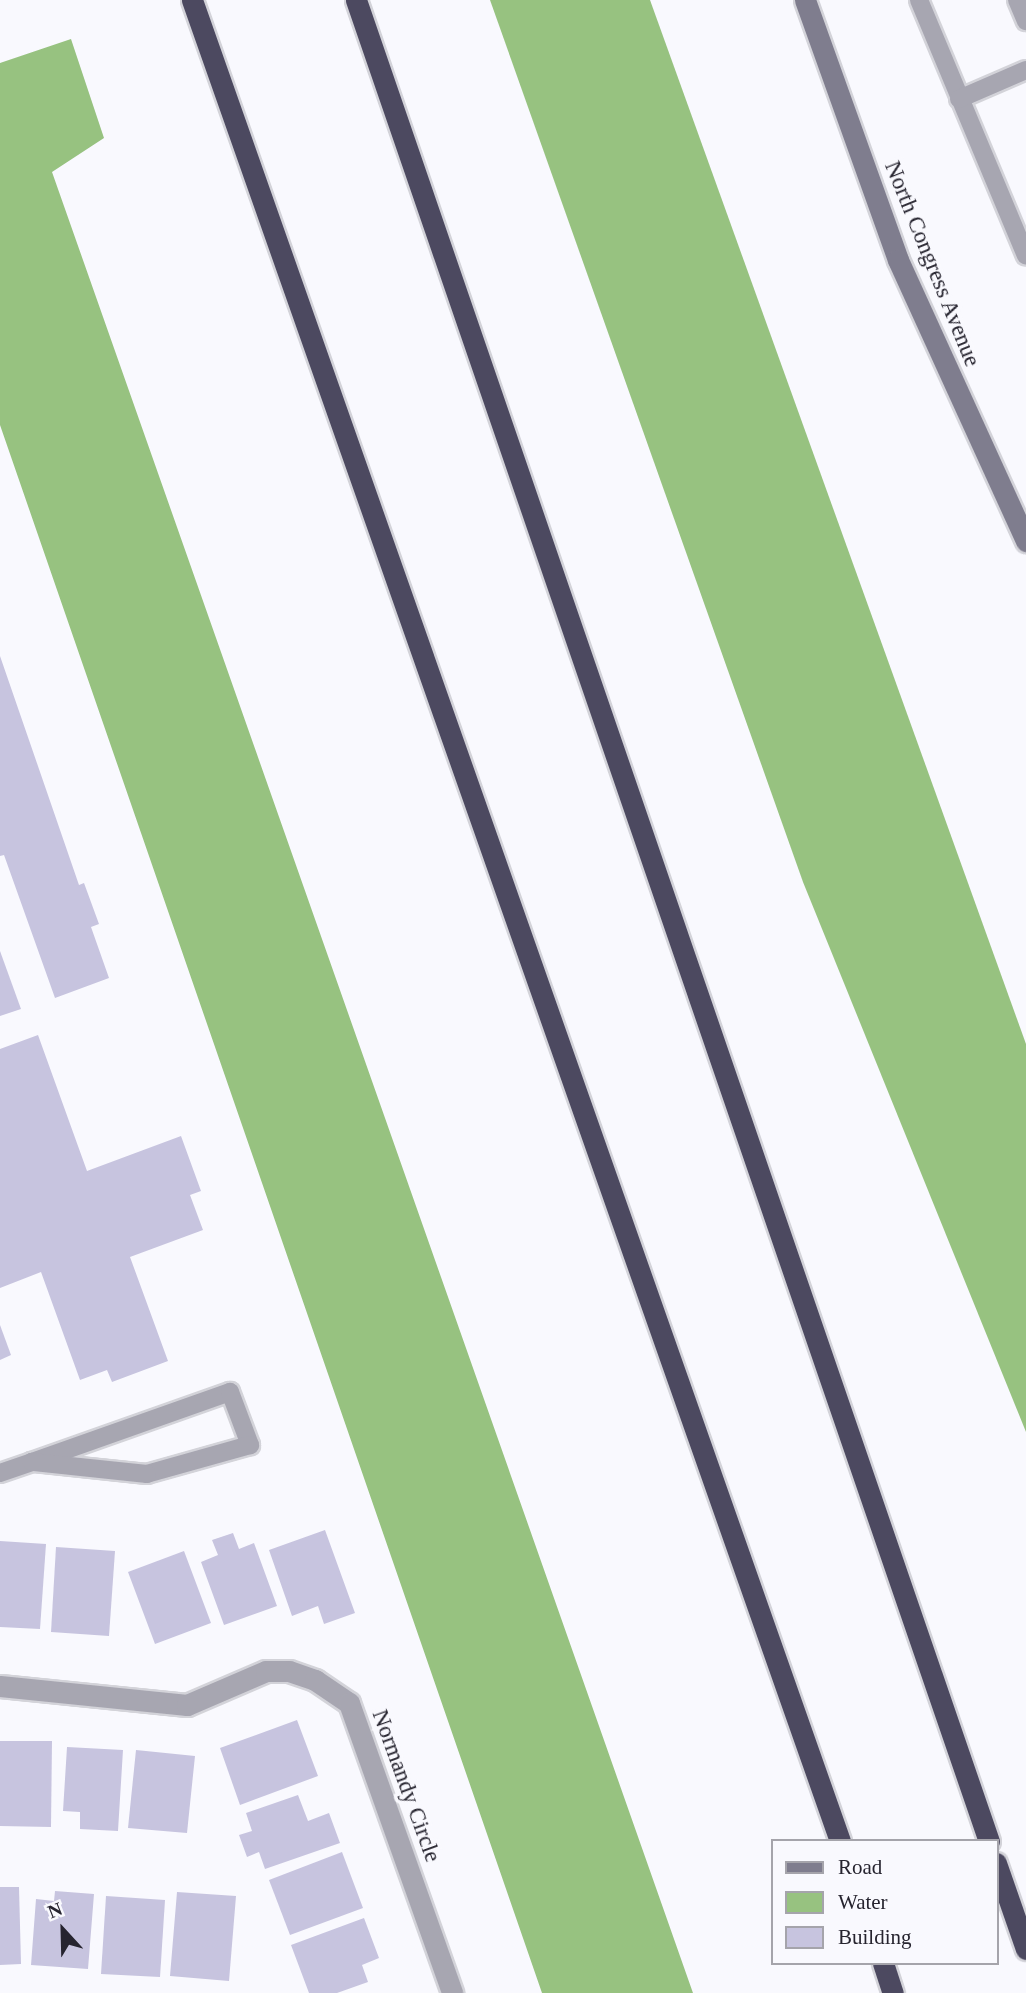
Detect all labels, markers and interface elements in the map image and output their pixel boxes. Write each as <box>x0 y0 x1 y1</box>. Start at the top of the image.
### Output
street label: North Congress Avenue <box>878 157 986 371</box>
street label: Normandy Circle <box>366 1706 446 1866</box>
legend <box>771 1839 998 1965</box>
text: Road <box>838 1855 882 1879</box>
text: Water <box>838 1890 888 1914</box>
north arrow <box>28 1895 98 1965</box>
text: N <box>45 1898 65 1922</box>
text: Building <box>838 1925 912 1949</box>

